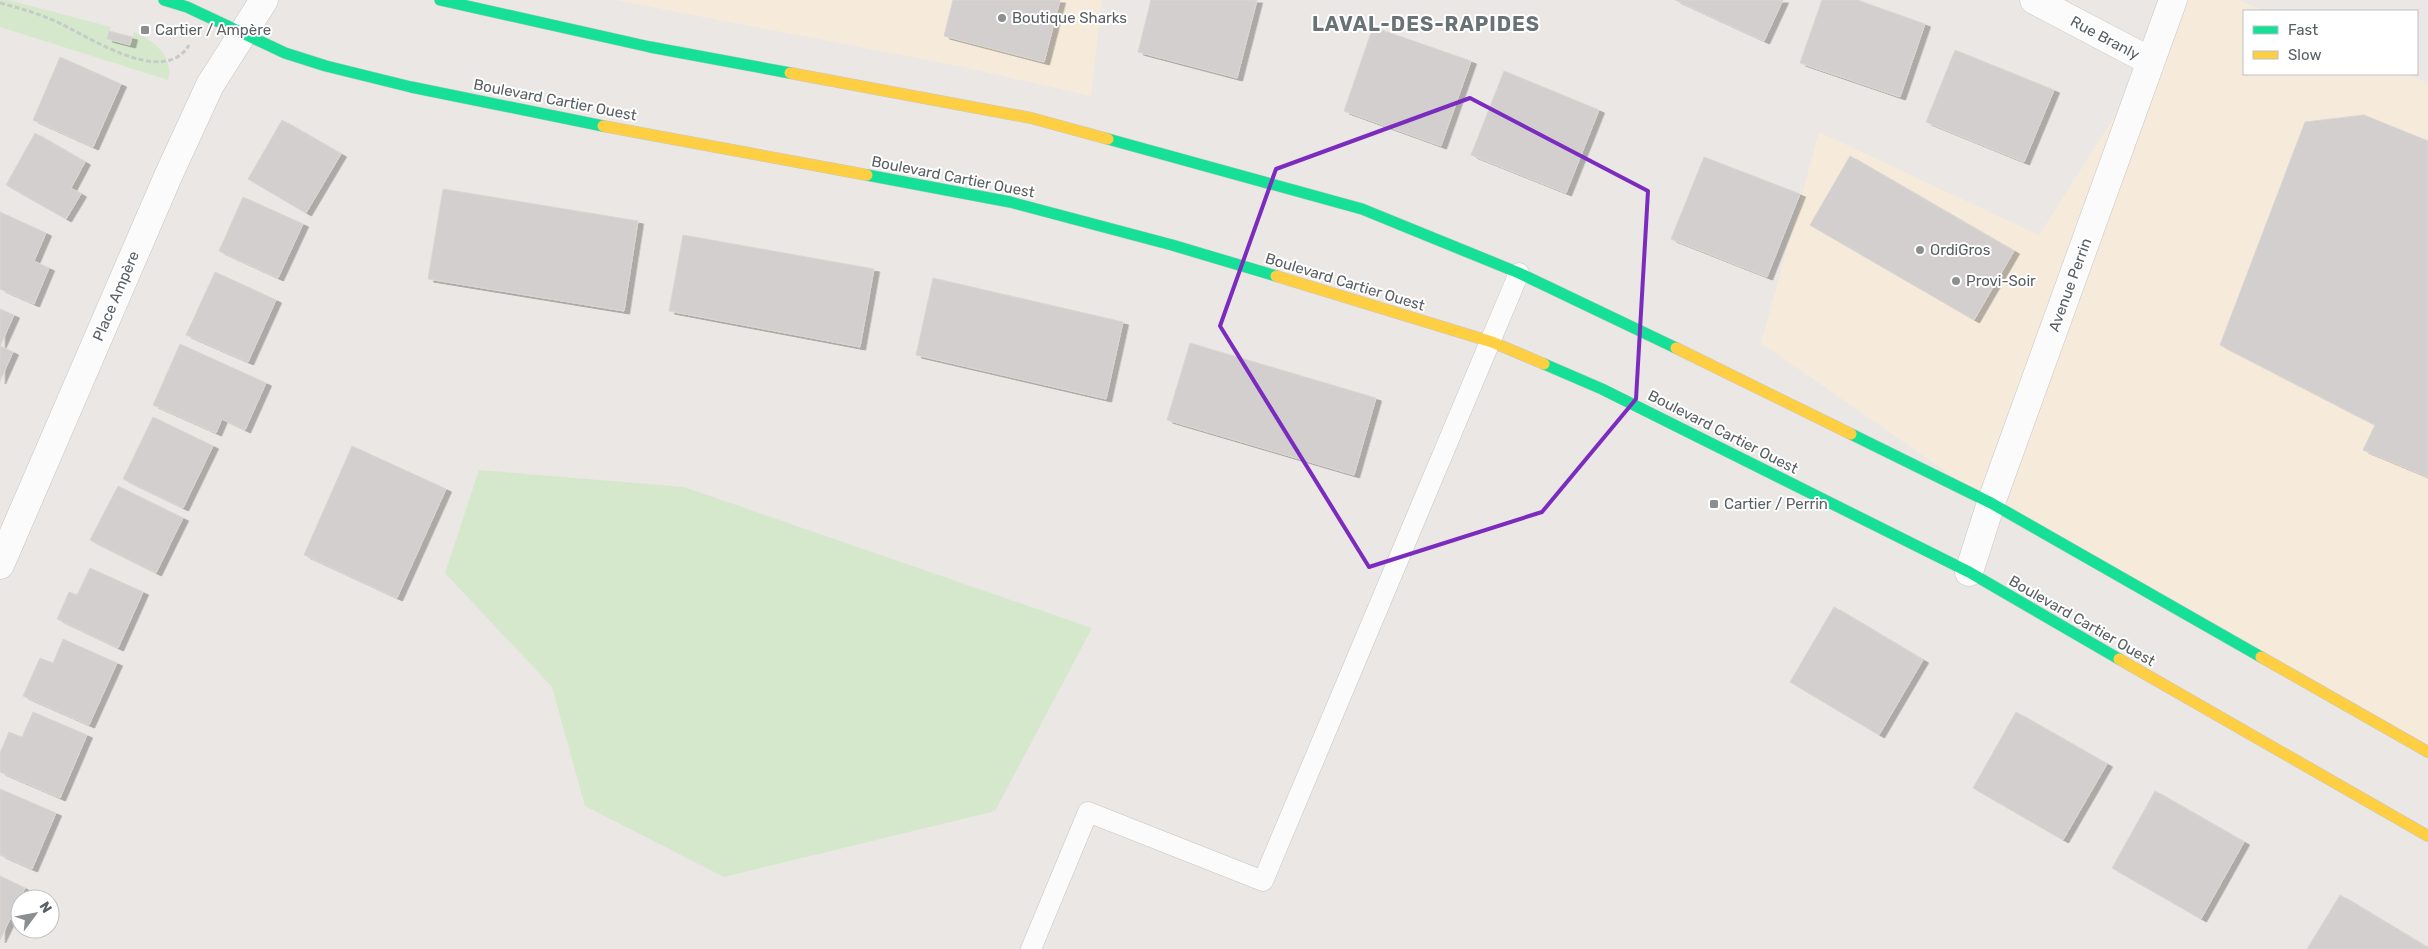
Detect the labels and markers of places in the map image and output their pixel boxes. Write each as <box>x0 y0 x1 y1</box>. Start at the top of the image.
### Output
place label: Boutique Sharks <box>1012 9 1127 27</box>
marker: Boutique Sharks <box>996 12 1008 24</box>
place label: Cartier / Ampère <box>155 21 271 39</box>
marker: Cartier / Ampère <box>139 24 151 36</box>
place label: OrdiGros <box>1930 241 1991 259</box>
marker: OrdiGros <box>1914 244 1926 256</box>
place label: Provi-Soir <box>1966 272 2036 290</box>
marker: Provi-Soir <box>1950 275 1962 287</box>
place label: Cartier / Perrin <box>1724 495 1828 513</box>
marker: Cartier / Perrin <box>1708 498 1720 510</box>

